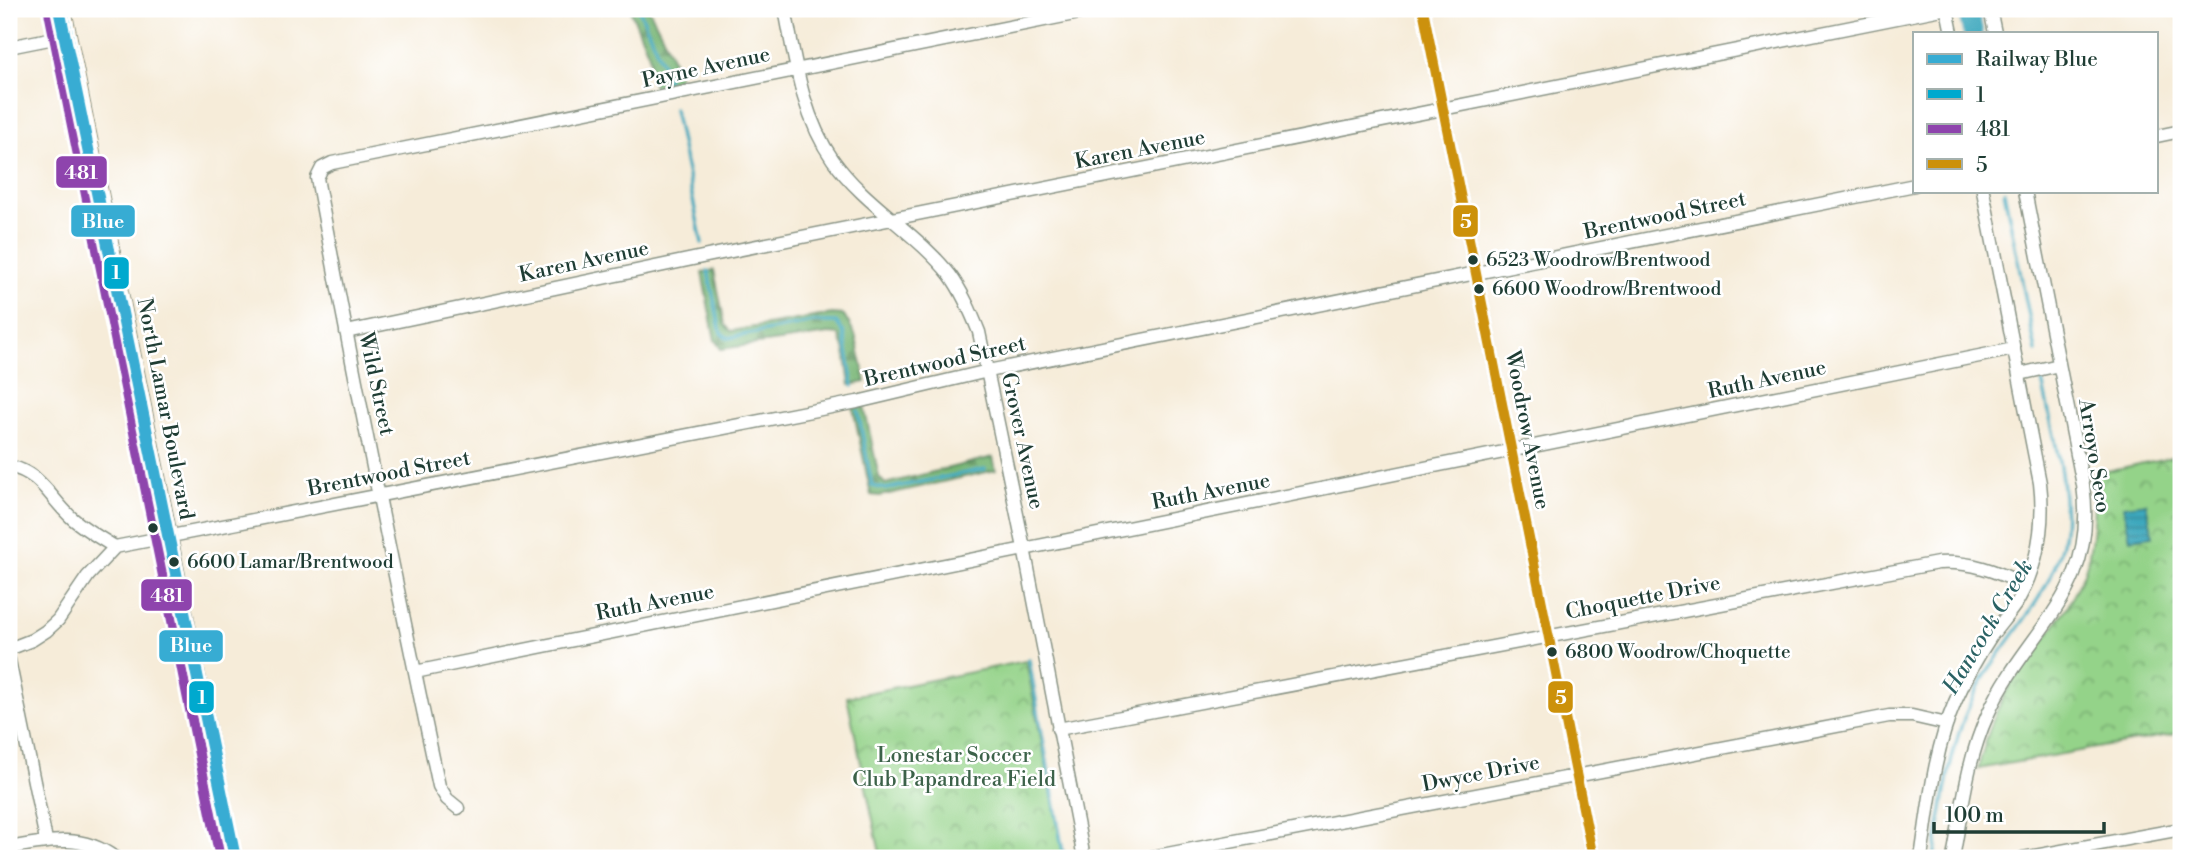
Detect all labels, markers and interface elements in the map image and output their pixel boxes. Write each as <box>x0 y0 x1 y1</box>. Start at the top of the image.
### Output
legend <box>1913 32 2158 192</box>
street label: Payne Avenue <box>639 42 773 94</box>
text: Railway Blue <box>1976 47 2098 73</box>
text: 1 <box>1976 83 1985 109</box>
text: 481 <box>1976 117 2010 143</box>
street label: Karen Avenue <box>1073 125 1207 175</box>
text: 5 <box>1976 153 1988 179</box>
line badge: 481 <box>55 155 108 189</box>
text: 481 <box>64 161 98 185</box>
street label: Brentwood Street <box>1580 186 1749 246</box>
line badge: Blue <box>70 204 136 238</box>
line badge: 5 <box>1452 204 1479 238</box>
text: Blue <box>82 210 124 234</box>
text: 5 <box>1460 210 1472 234</box>
street label: Karen Avenue <box>517 236 651 288</box>
place label: 6523 Woodrow/Brentwood <box>1486 248 1711 272</box>
marker: 6523 Woodrow/Brentwood <box>1466 253 1480 267</box>
line badge: 1 <box>103 256 130 290</box>
text: 1 <box>111 261 121 285</box>
place label: 6600 Woodrow/Brentwood <box>1492 277 1722 301</box>
marker: 6600 Woodrow/Brentwood <box>1472 282 1486 296</box>
street label: North Lamar Boulevard <box>131 296 199 522</box>
street label: Wild Street <box>352 329 400 438</box>
street label: Brentwood Street <box>861 331 1029 393</box>
street label: Woodrow Avenue <box>1499 347 1555 512</box>
street label: Ruth Avenue <box>1705 355 1829 405</box>
street label: Grover Avenue <box>995 370 1049 512</box>
street label: Arroyo Seco <box>2072 396 2116 515</box>
street label: Brentwood Street <box>304 445 473 503</box>
street label: Ruth Avenue <box>1150 468 1272 516</box>
unlabelled marker <box>146 521 160 535</box>
place label: 6600 Lamar/Brentwood <box>187 550 394 574</box>
water label: Hancock Creek <box>1936 554 2039 700</box>
marker: 6600 Lamar/Brentwood <box>167 555 181 569</box>
street label: Choquette Drive <box>1563 570 1723 626</box>
line badge: 481 <box>140 578 193 612</box>
street label: Ruth Avenue <box>594 579 716 627</box>
text: 481 <box>150 584 184 608</box>
line badge: Blue <box>158 629 224 663</box>
text: Blue <box>170 634 212 658</box>
place label: 6800 Woodrow/Choquette <box>1565 640 1790 664</box>
marker: 6800 Woodrow/Choquette <box>1545 645 1559 659</box>
line badge: 1 <box>188 680 215 714</box>
line badge: 5 <box>1547 680 1574 714</box>
text: 1 <box>197 686 207 710</box>
text: 5 <box>1555 686 1567 710</box>
park label: Lonestar Soccer Club Papandrea Field <box>852 743 1056 793</box>
street label: Dwyce Drive <box>1420 750 1542 798</box>
scale bar <box>1934 790 2104 834</box>
text: 100 m <box>1945 803 2004 829</box>

